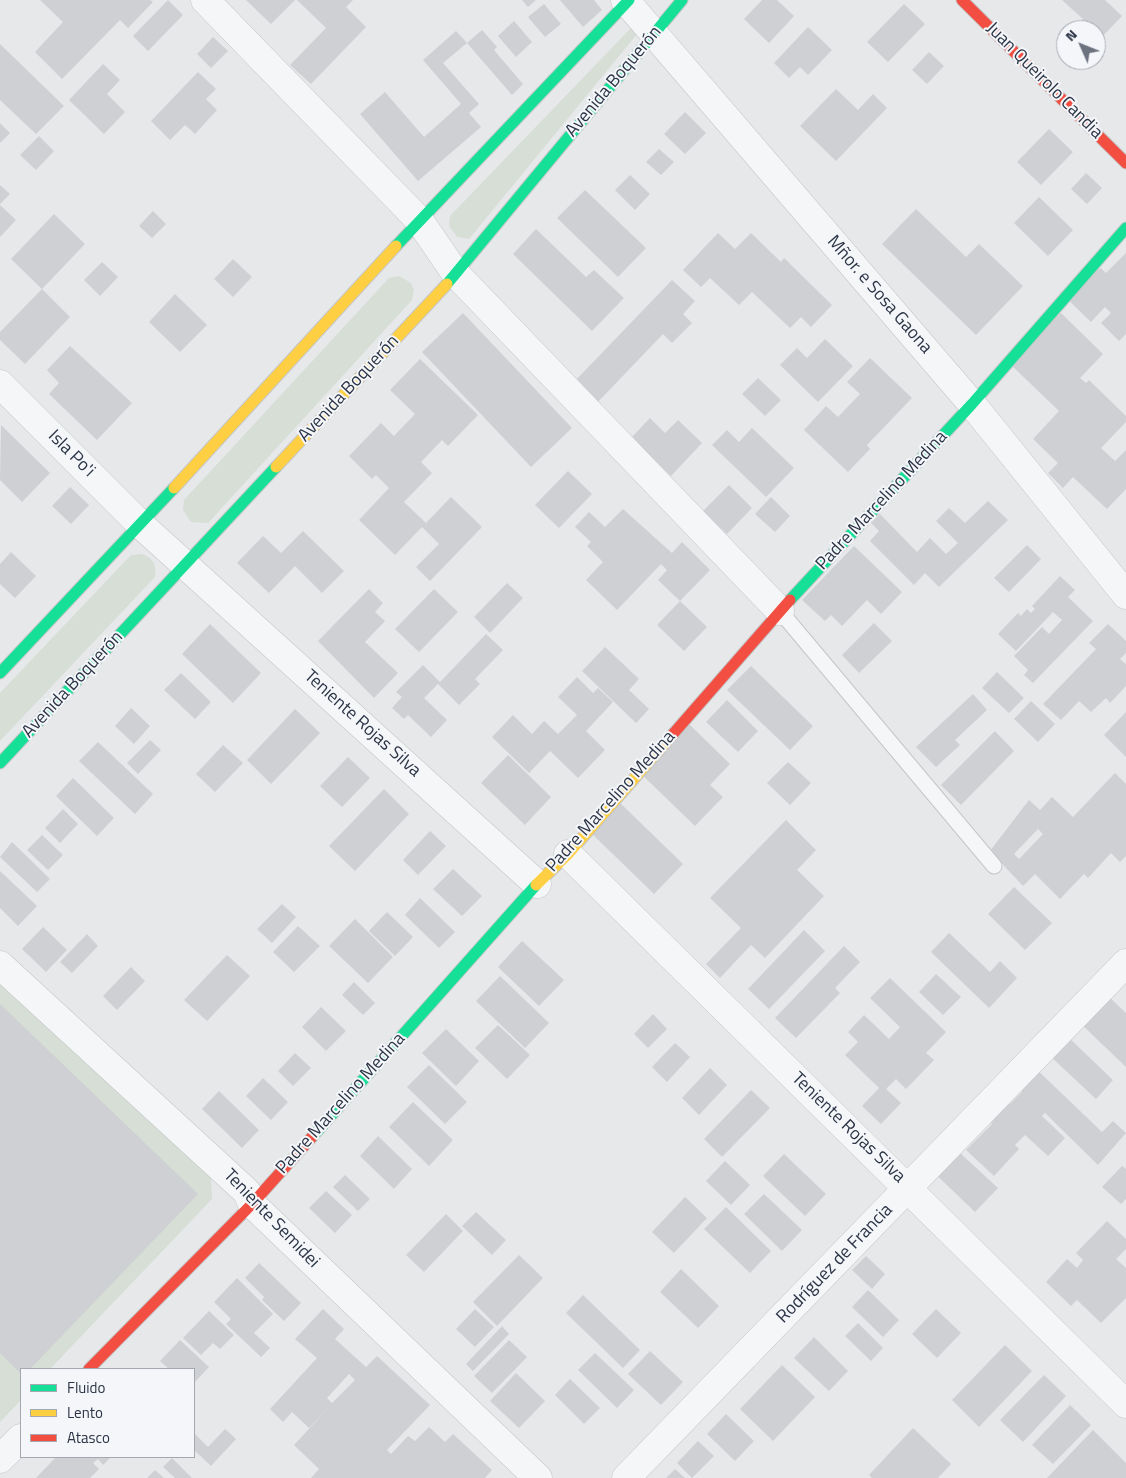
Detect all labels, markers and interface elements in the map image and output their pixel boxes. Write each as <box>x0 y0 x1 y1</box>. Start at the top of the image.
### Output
street label: Juan Queirolo Candia <box>981 18 1107 144</box>
north arrow <box>1056 20 1106 70</box>
street label: Avenida Boquerón <box>561 22 667 142</box>
text: N <box>1060 24 1081 46</box>
street label: Mñor. e Sosa Gaona <box>822 232 936 358</box>
street label: Avenida Boquerón <box>294 331 404 447</box>
street label: Isla Po'i <box>43 426 99 482</box>
street label: Padre Marcelino Medina <box>812 427 952 575</box>
street label: Avenida Boquerón <box>18 627 128 743</box>
street label: Teniente Rojas Silva <box>299 666 425 782</box>
street label: Padre Marcelino Medina <box>542 727 680 877</box>
street label: Padre Marcelino Medina <box>272 1029 410 1179</box>
street label: Teniente Rojas Silva <box>787 1068 909 1188</box>
street label: Teniente Semidei <box>218 1165 324 1273</box>
street label: Rodríguez de Francia <box>773 1200 897 1328</box>
legend <box>20 1368 195 1458</box>
text: Fluido <box>67 1376 105 1399</box>
text: Lento <box>67 1401 103 1424</box>
text: Atasco <box>67 1426 110 1449</box>

